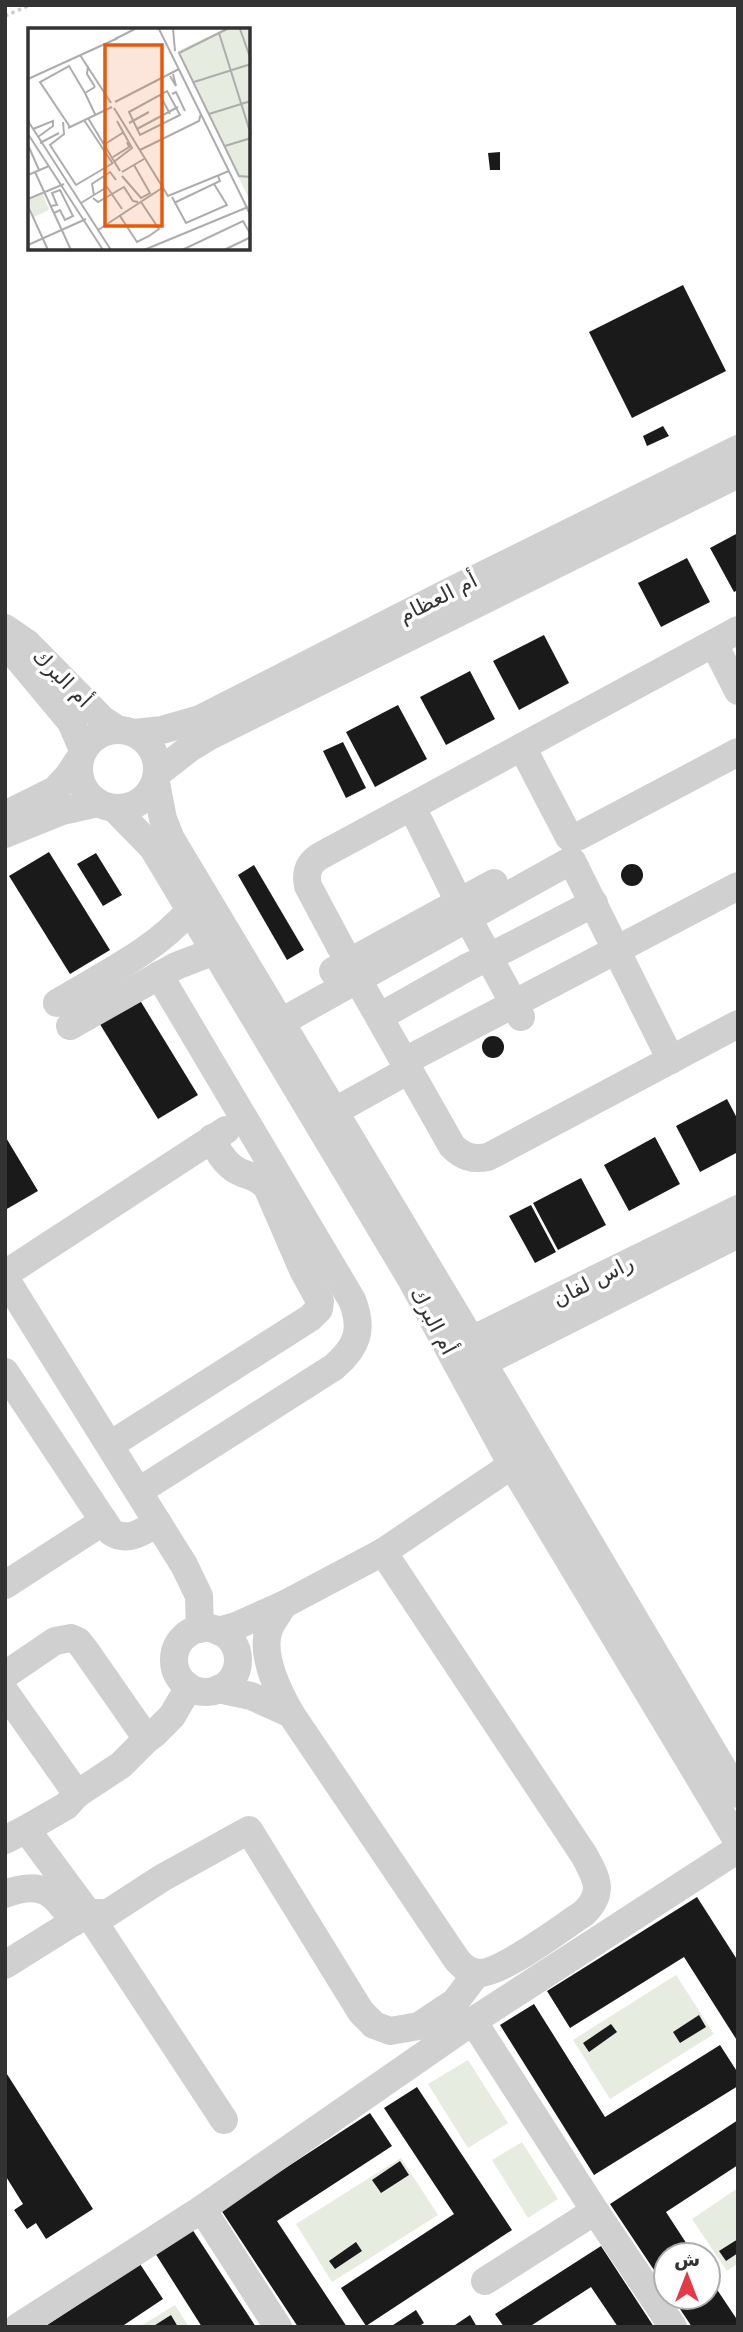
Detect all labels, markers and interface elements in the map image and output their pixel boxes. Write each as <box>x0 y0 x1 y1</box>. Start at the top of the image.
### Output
inset map <box>28 28 250 250</box>
street label: أم العظام <box>394 566 481 628</box>
street label: أم البرك <box>28 642 98 712</box>
street label: راس لفان <box>549 1251 637 1311</box>
street label: أم البرك <box>405 1282 462 1359</box>
north arrow <box>652 2241 722 2311</box>
text: ش <box>674 2248 700 2271</box>

